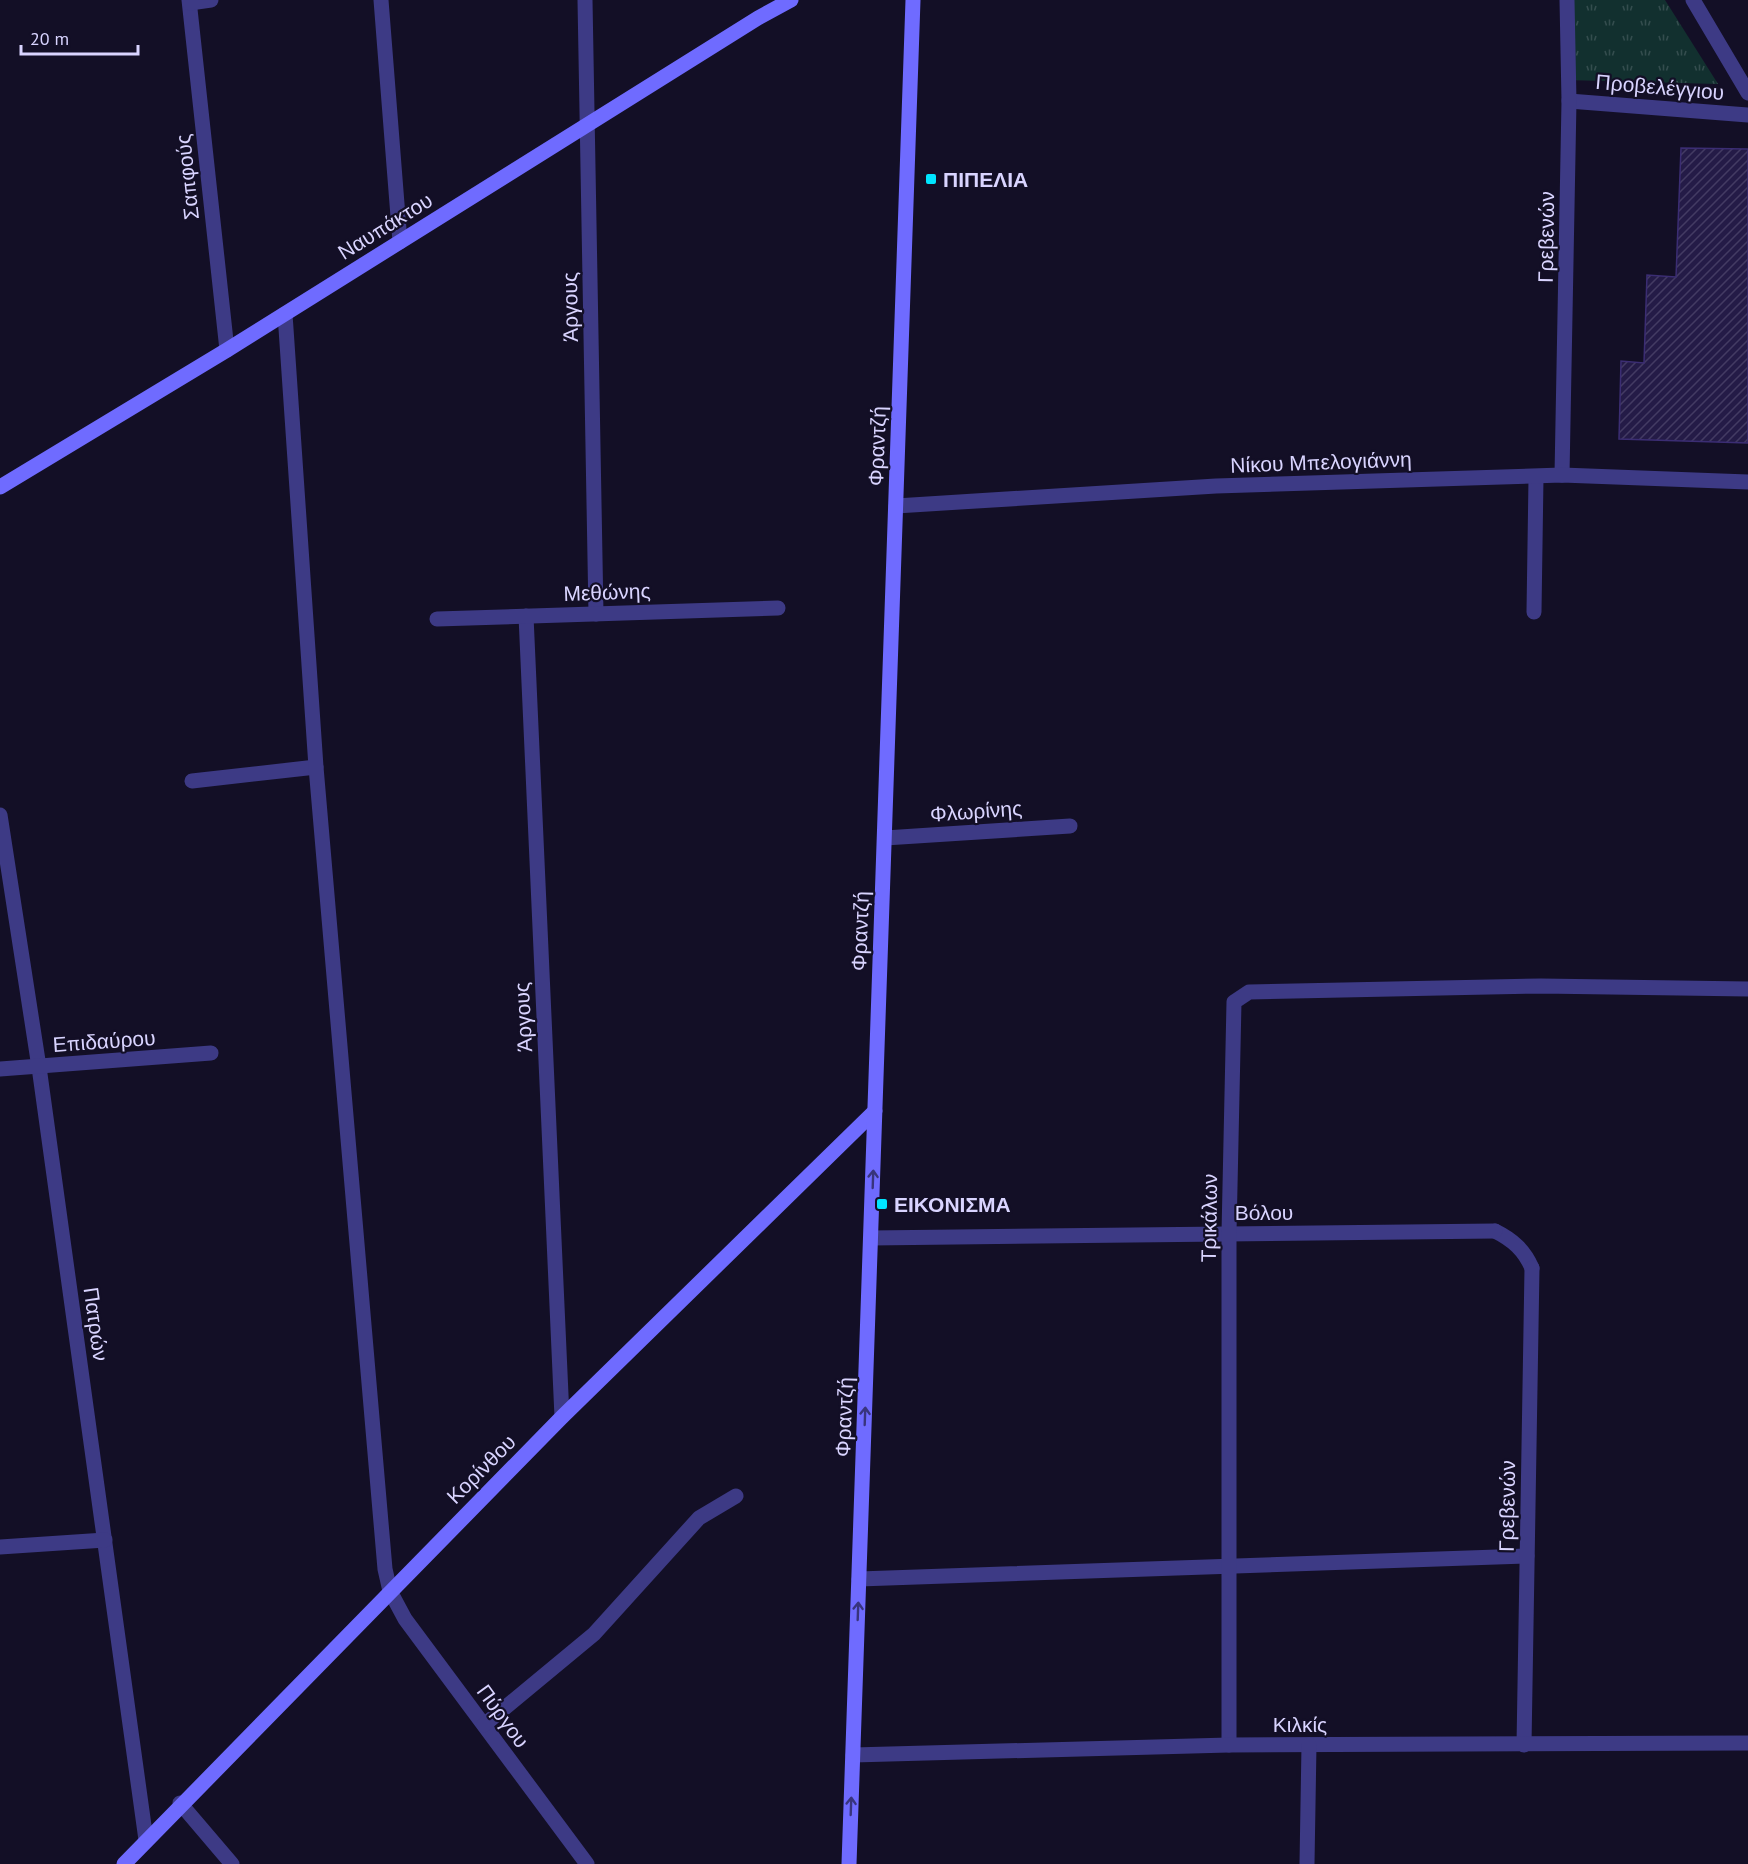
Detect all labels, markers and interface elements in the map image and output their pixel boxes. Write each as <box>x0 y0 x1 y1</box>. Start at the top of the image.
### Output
scale bar <box>21 18 138 56</box>
text: 20 m <box>30 27 69 50</box>
street label: Προβελέγγιου <box>1595 68 1725 106</box>
street label: Σαπφούς <box>169 133 205 221</box>
place label: ΠΙΠΕΛΙΑ <box>943 166 1028 193</box>
marker: ΠΙΠΕΛΙΑ <box>924 172 938 186</box>
street label: Ναυπάκτου <box>333 186 437 266</box>
street label: Γρεβενών <box>1532 191 1560 283</box>
street label: Άργους <box>556 272 584 342</box>
street label: Φραντζή <box>862 406 892 486</box>
street label: Νίκου Μπελογιάννη <box>1230 445 1412 479</box>
street label: Μεθώνης <box>563 577 651 607</box>
street label: Φλωρίνης <box>929 794 1023 828</box>
street label: Φραντζή <box>845 891 875 971</box>
street label: Άργους <box>508 981 538 1053</box>
street label: Επιδαύρου <box>52 1024 156 1058</box>
one-way arrow <box>867 1169 878 1189</box>
street label: Τρικάλων <box>1195 1173 1223 1263</box>
place label: ΕΙΚΟΝΙΣΜΑ <box>894 1191 1011 1218</box>
marker: ΕΙΚΟΝΙΣΜΑ <box>875 1197 889 1211</box>
street label: Βόλου <box>1235 1199 1293 1226</box>
street label: Πατρών <box>77 1285 115 1363</box>
street label: Φραντζή <box>829 1377 859 1457</box>
one-way arrow <box>859 1406 870 1426</box>
street label: Κορίνθου <box>441 1429 521 1509</box>
street label: Γρεβενών <box>1493 1460 1521 1552</box>
one-way arrow <box>852 1601 864 1621</box>
street label: Πύργου <box>471 1679 535 1753</box>
street label: Κιλκίς <box>1273 1711 1327 1738</box>
one-way arrow <box>846 1796 857 1816</box>

